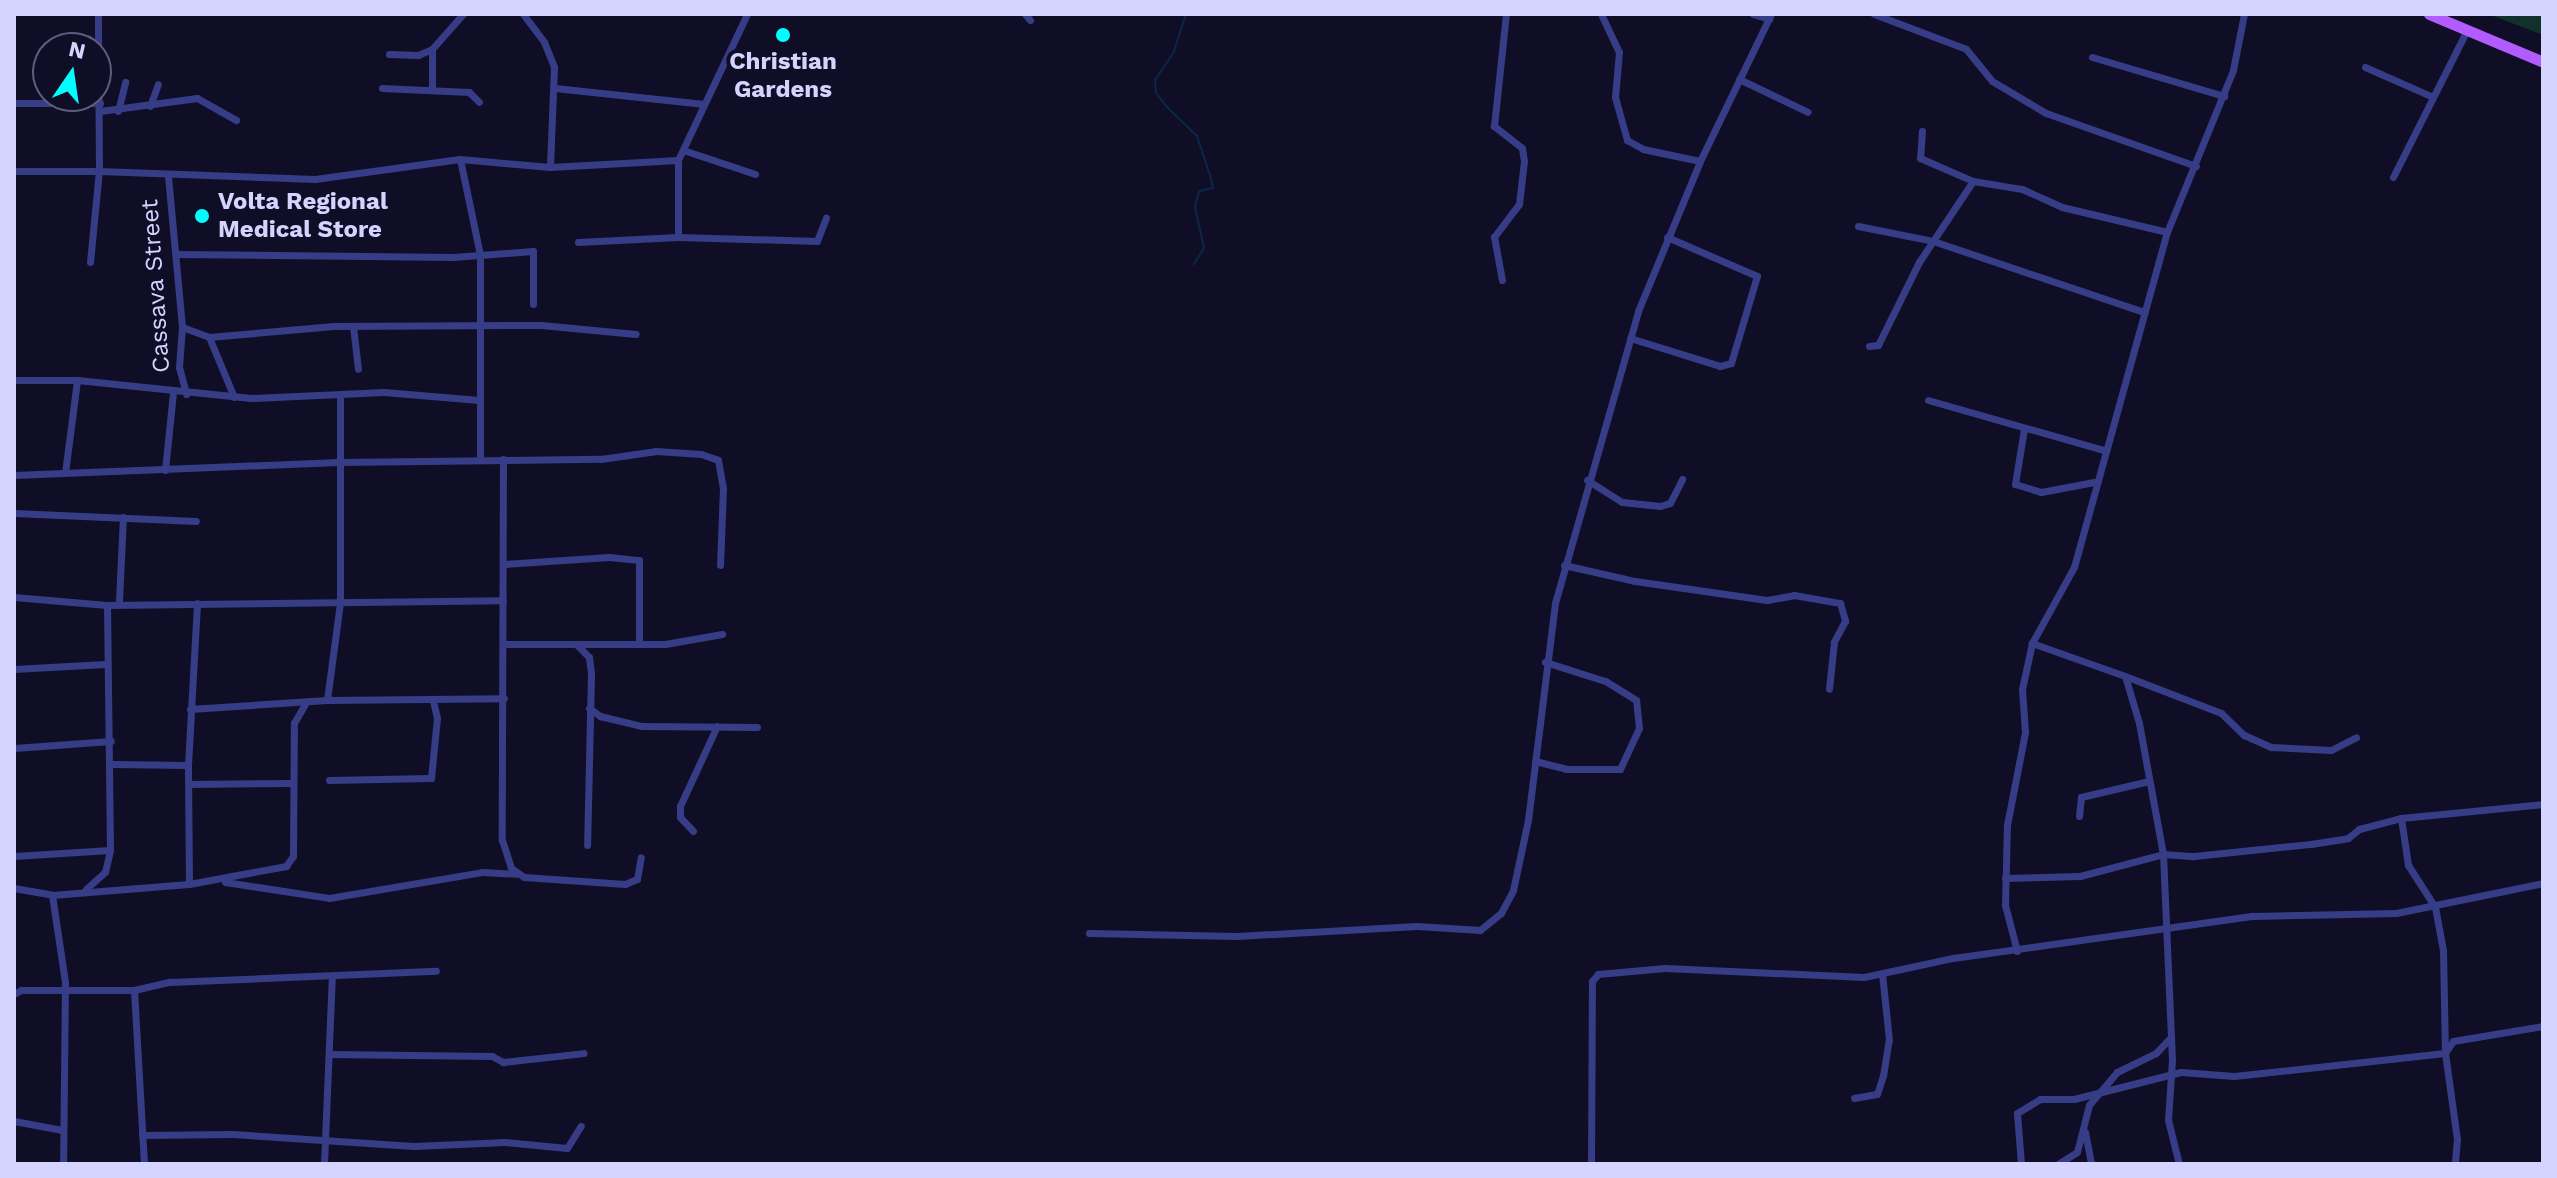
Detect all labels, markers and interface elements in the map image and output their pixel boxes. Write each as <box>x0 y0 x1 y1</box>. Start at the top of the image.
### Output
marker: Christian Gardens <box>774 26 792 44</box>
north arrow <box>32 32 112 112</box>
text: N <box>66 36 88 64</box>
place label: Christian Gardens <box>729 48 837 104</box>
place label: Volta Regional Medical Store <box>218 188 388 244</box>
street label: Cassava Street <box>136 198 176 374</box>
marker: Volta Regional Medical Store <box>193 207 211 225</box>

